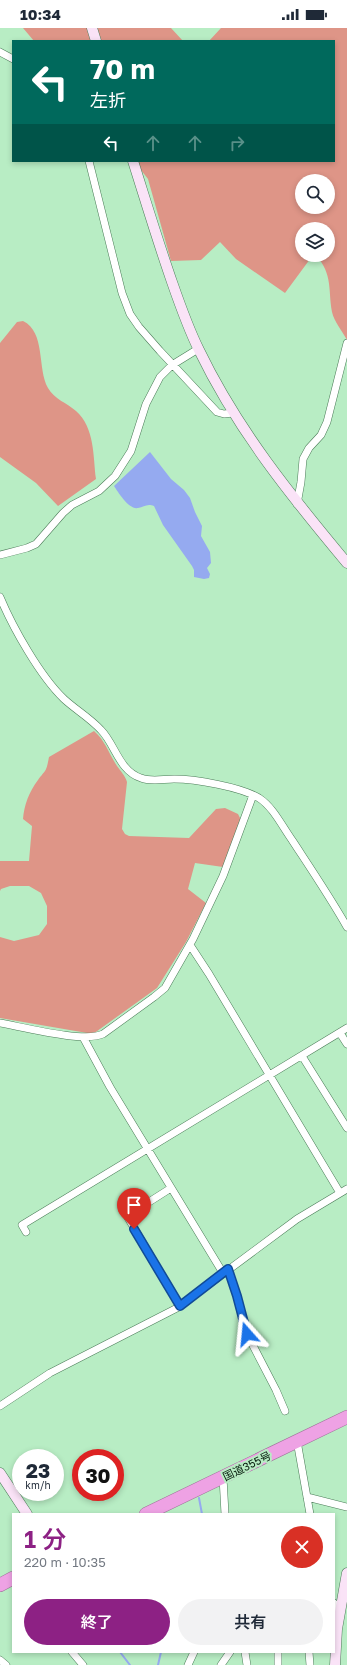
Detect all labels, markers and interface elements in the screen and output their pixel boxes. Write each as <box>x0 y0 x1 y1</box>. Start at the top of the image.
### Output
text: 10:34 <box>20 5 61 23</box>
text: 70 m <box>90 52 155 85</box>
icon: left <box>24 56 76 108</box>
text: 左折 <box>90 89 126 111</box>
icon: left <box>100 132 122 154</box>
icon: ahead <box>142 132 164 154</box>
icon: ahead <box>184 132 206 154</box>
icon: right <box>226 132 248 154</box>
map controls <box>295 174 335 262</box>
button: search <box>295 174 335 214</box>
button: layers <box>295 222 335 262</box>
pin <box>117 1188 151 1229</box>
icon: arrive <box>123 1194 145 1216</box>
position arrow <box>226 1313 268 1355</box>
street label: 国道355号 <box>220 1448 273 1483</box>
speed limit sign: 30 <box>72 1449 124 1501</box>
text: 23 <box>26 1458 50 1482</box>
text: km/h <box>25 1479 51 1491</box>
text: 1 分 <box>24 1524 66 1553</box>
button: close <box>281 1526 323 1568</box>
text: 220 m · 10:35 <box>24 1554 106 1570</box>
button: 終了 <box>24 1599 170 1645</box>
button: 共有 <box>178 1599 323 1645</box>

